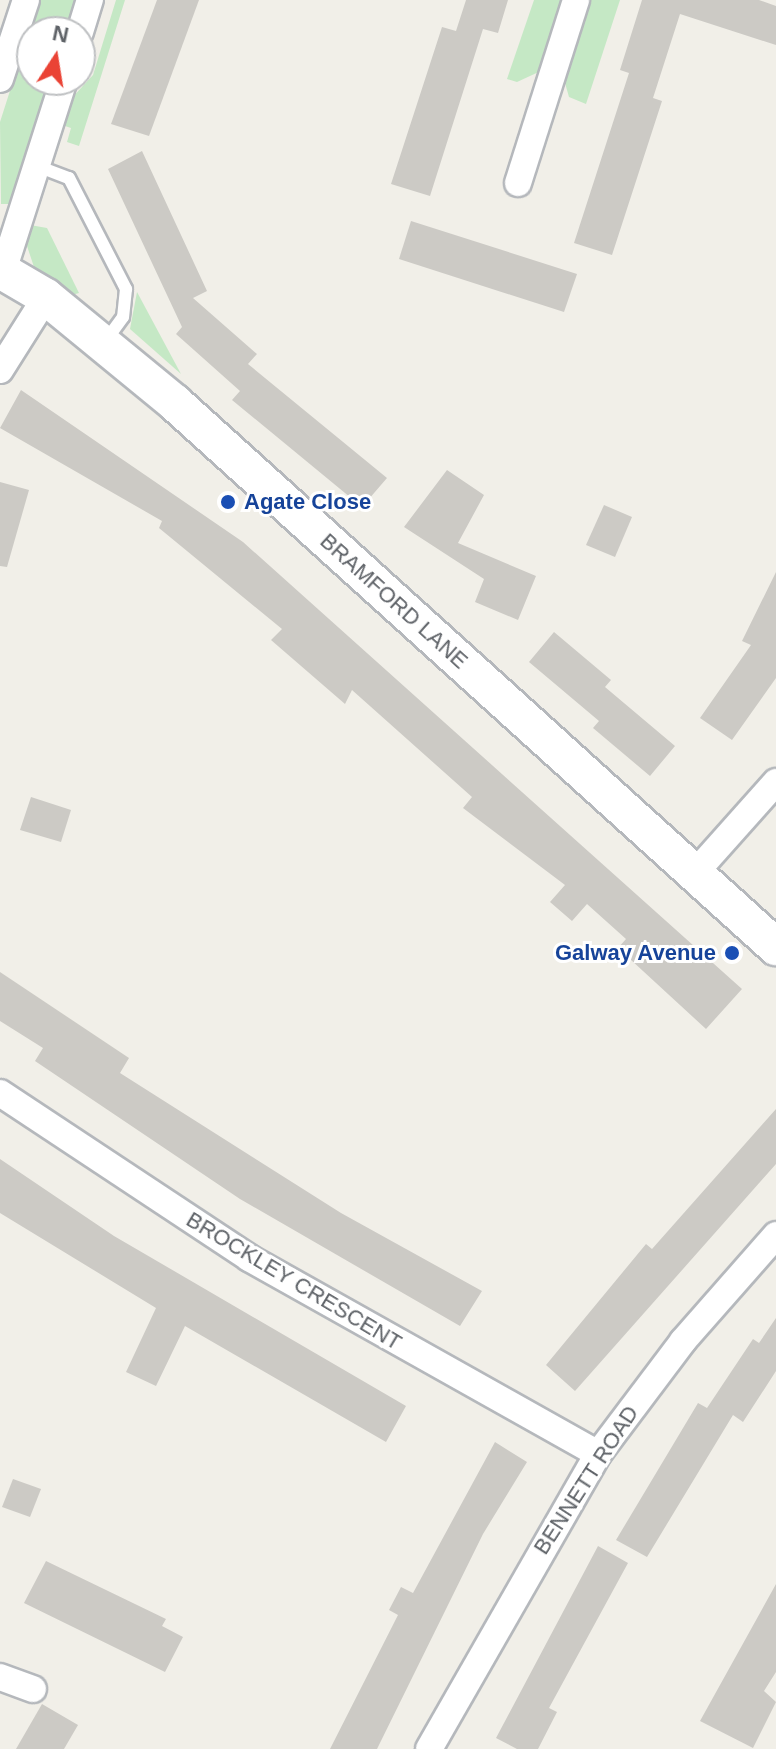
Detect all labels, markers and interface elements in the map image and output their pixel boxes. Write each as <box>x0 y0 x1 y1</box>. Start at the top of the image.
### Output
north arrow <box>16 16 96 96</box>
text: N <box>50 20 71 48</box>
place label: Agate Close <box>244 489 371 515</box>
marker: Agate Close <box>219 493 237 511</box>
street label: BRAMFORD LANE <box>315 528 473 674</box>
place label: Galway Avenue <box>554 940 716 966</box>
marker: Galway Avenue <box>723 944 741 962</box>
street label: BROCKLEY CRESCENT <box>181 1206 407 1356</box>
street label: BENNETT ROAD <box>528 1401 644 1559</box>

